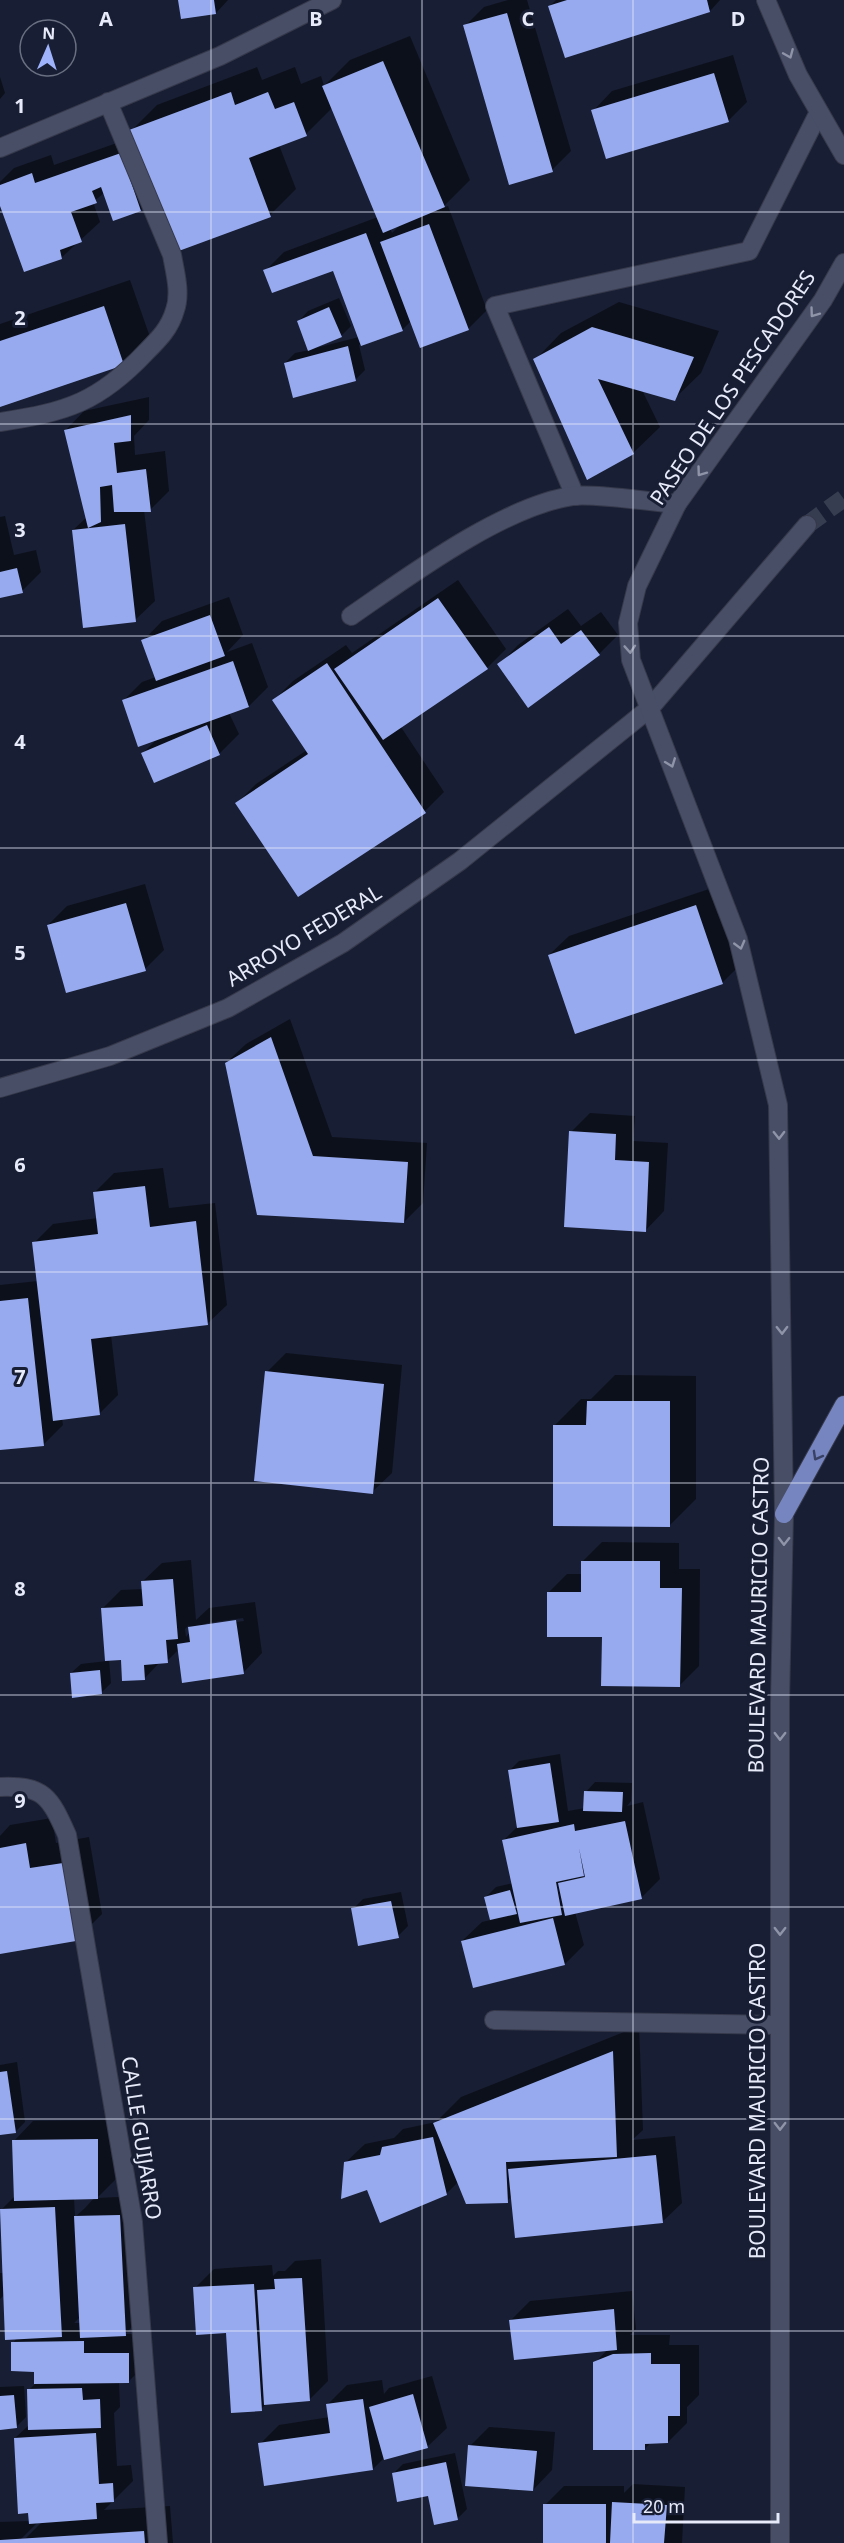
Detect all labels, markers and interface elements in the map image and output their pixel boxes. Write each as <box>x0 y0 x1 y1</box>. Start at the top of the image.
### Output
text: A <box>99 5 113 32</box>
text: B <box>309 5 323 32</box>
text: C <box>522 5 535 32</box>
text: D <box>731 5 745 32</box>
north arrow <box>18 18 78 78</box>
text: N <box>42 22 56 44</box>
one-way arrow <box>782 47 794 58</box>
text: 1 <box>14 92 26 119</box>
street label: PASEO DE LOS PESCADORES <box>643 265 821 510</box>
text: 2 <box>14 304 26 331</box>
one-way arrow <box>810 307 821 318</box>
one-way arrow <box>697 465 708 476</box>
text: 3 <box>14 516 26 543</box>
one-way arrow <box>623 644 636 654</box>
text: 4 <box>14 728 26 755</box>
one-way arrow <box>663 757 676 768</box>
street label: ARROYO FEDERAL <box>221 878 386 993</box>
text: 5 <box>14 939 26 966</box>
one-way arrow <box>732 940 745 950</box>
one-way arrow <box>773 1131 785 1140</box>
text: 6 <box>14 1151 26 1178</box>
one-way arrow <box>776 1326 788 1335</box>
text: 7 <box>14 1363 26 1390</box>
one-way arrow <box>813 1450 824 1460</box>
street label: BOULEVARD MAURICIO CASTRO <box>741 1456 775 1774</box>
one-way arrow <box>777 1536 790 1545</box>
text: 8 <box>14 1575 26 1602</box>
one-way arrow <box>774 1731 786 1740</box>
text: 9 <box>14 1787 26 1814</box>
one-way arrow <box>774 1926 786 1935</box>
street label: BOULEVARD MAURICIO CASTRO <box>743 1943 771 2259</box>
street label: CALLE GUIJARRO <box>115 2054 169 2222</box>
one-way arrow <box>774 2121 786 2130</box>
scale bar <box>634 2486 778 2524</box>
text: 20 m <box>643 2494 685 2518</box>

